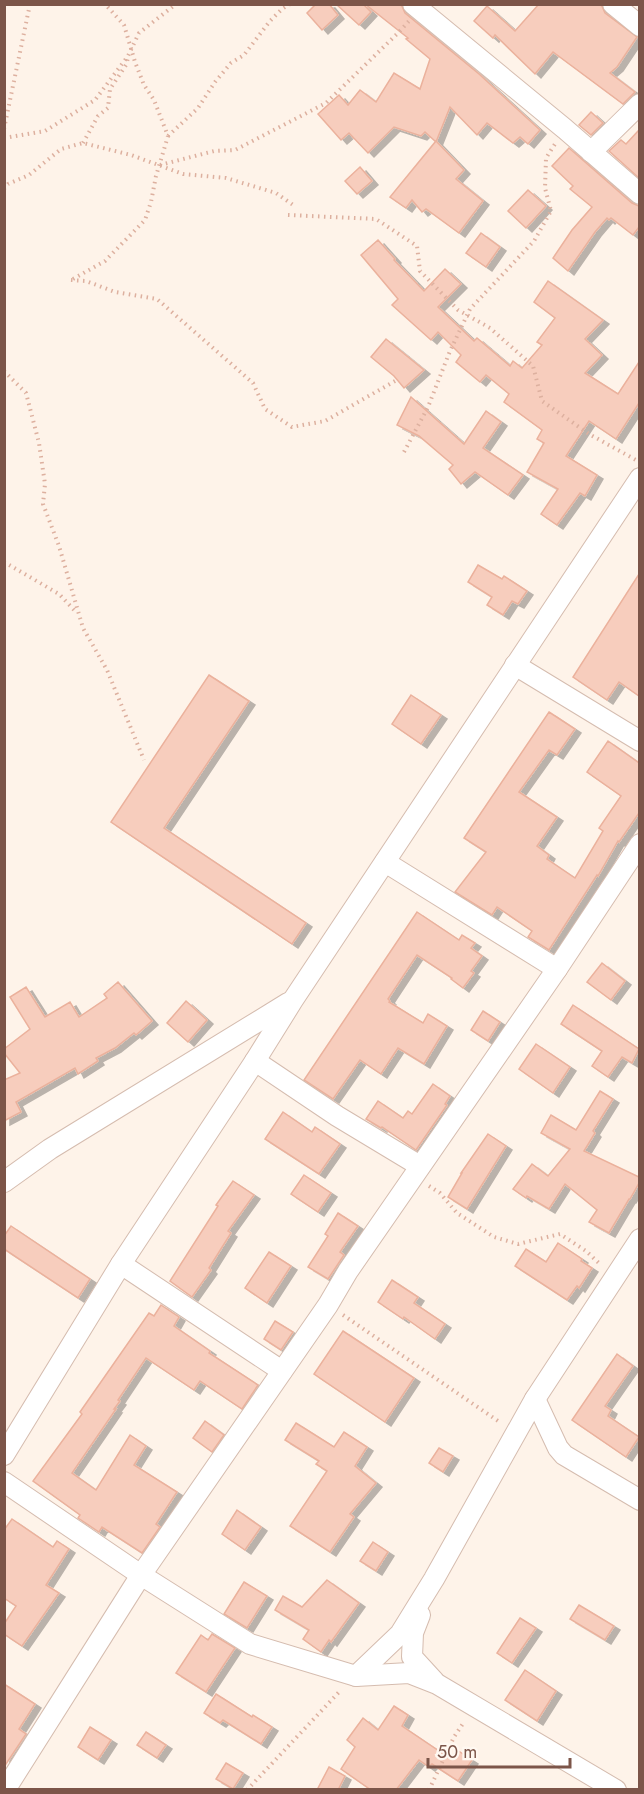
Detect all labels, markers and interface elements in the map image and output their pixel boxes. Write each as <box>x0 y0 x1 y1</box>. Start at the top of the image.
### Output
scale bar <box>428 1731 570 1769</box>
text: 50 m <box>437 1739 477 1765</box>

